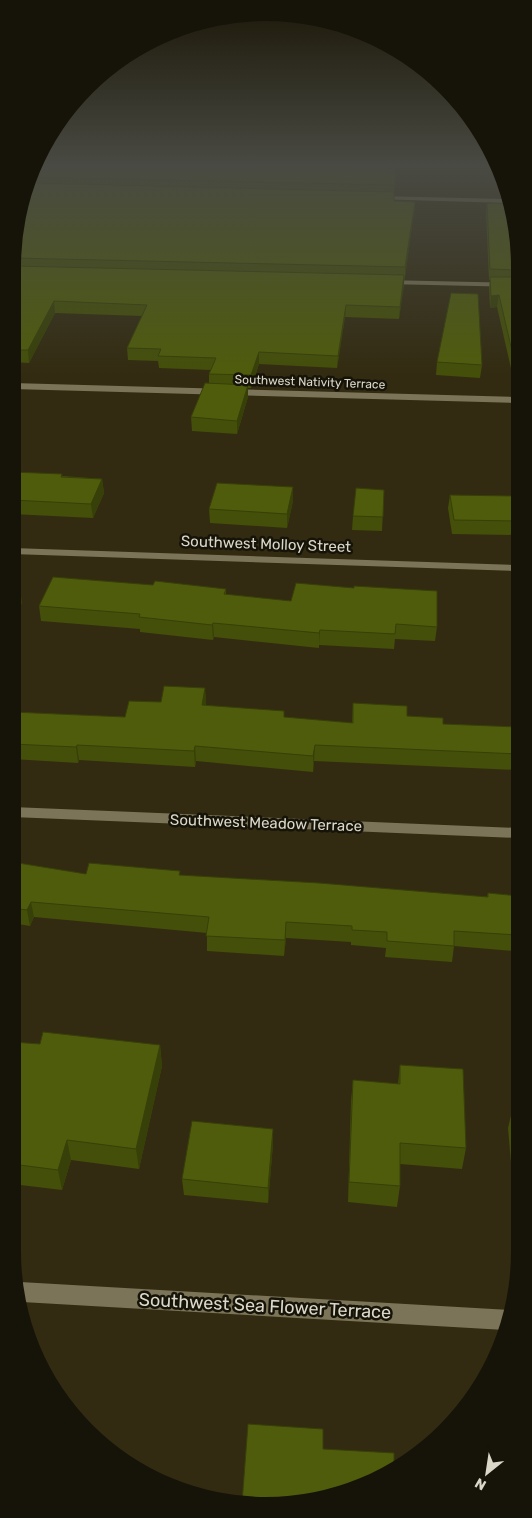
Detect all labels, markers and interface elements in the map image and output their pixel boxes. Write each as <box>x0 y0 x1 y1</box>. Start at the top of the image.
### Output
street label: Southwest Nativity Terrace <box>234 372 386 392</box>
street label: Southwest Molloy Street <box>181 532 352 556</box>
street label: Southwest Meadow Terrace <box>170 811 362 835</box>
street label: Southwest Sea Flower Terrace <box>138 1288 392 1324</box>
north arrow <box>462 1448 512 1498</box>
text: N <box>472 1474 489 1494</box>

